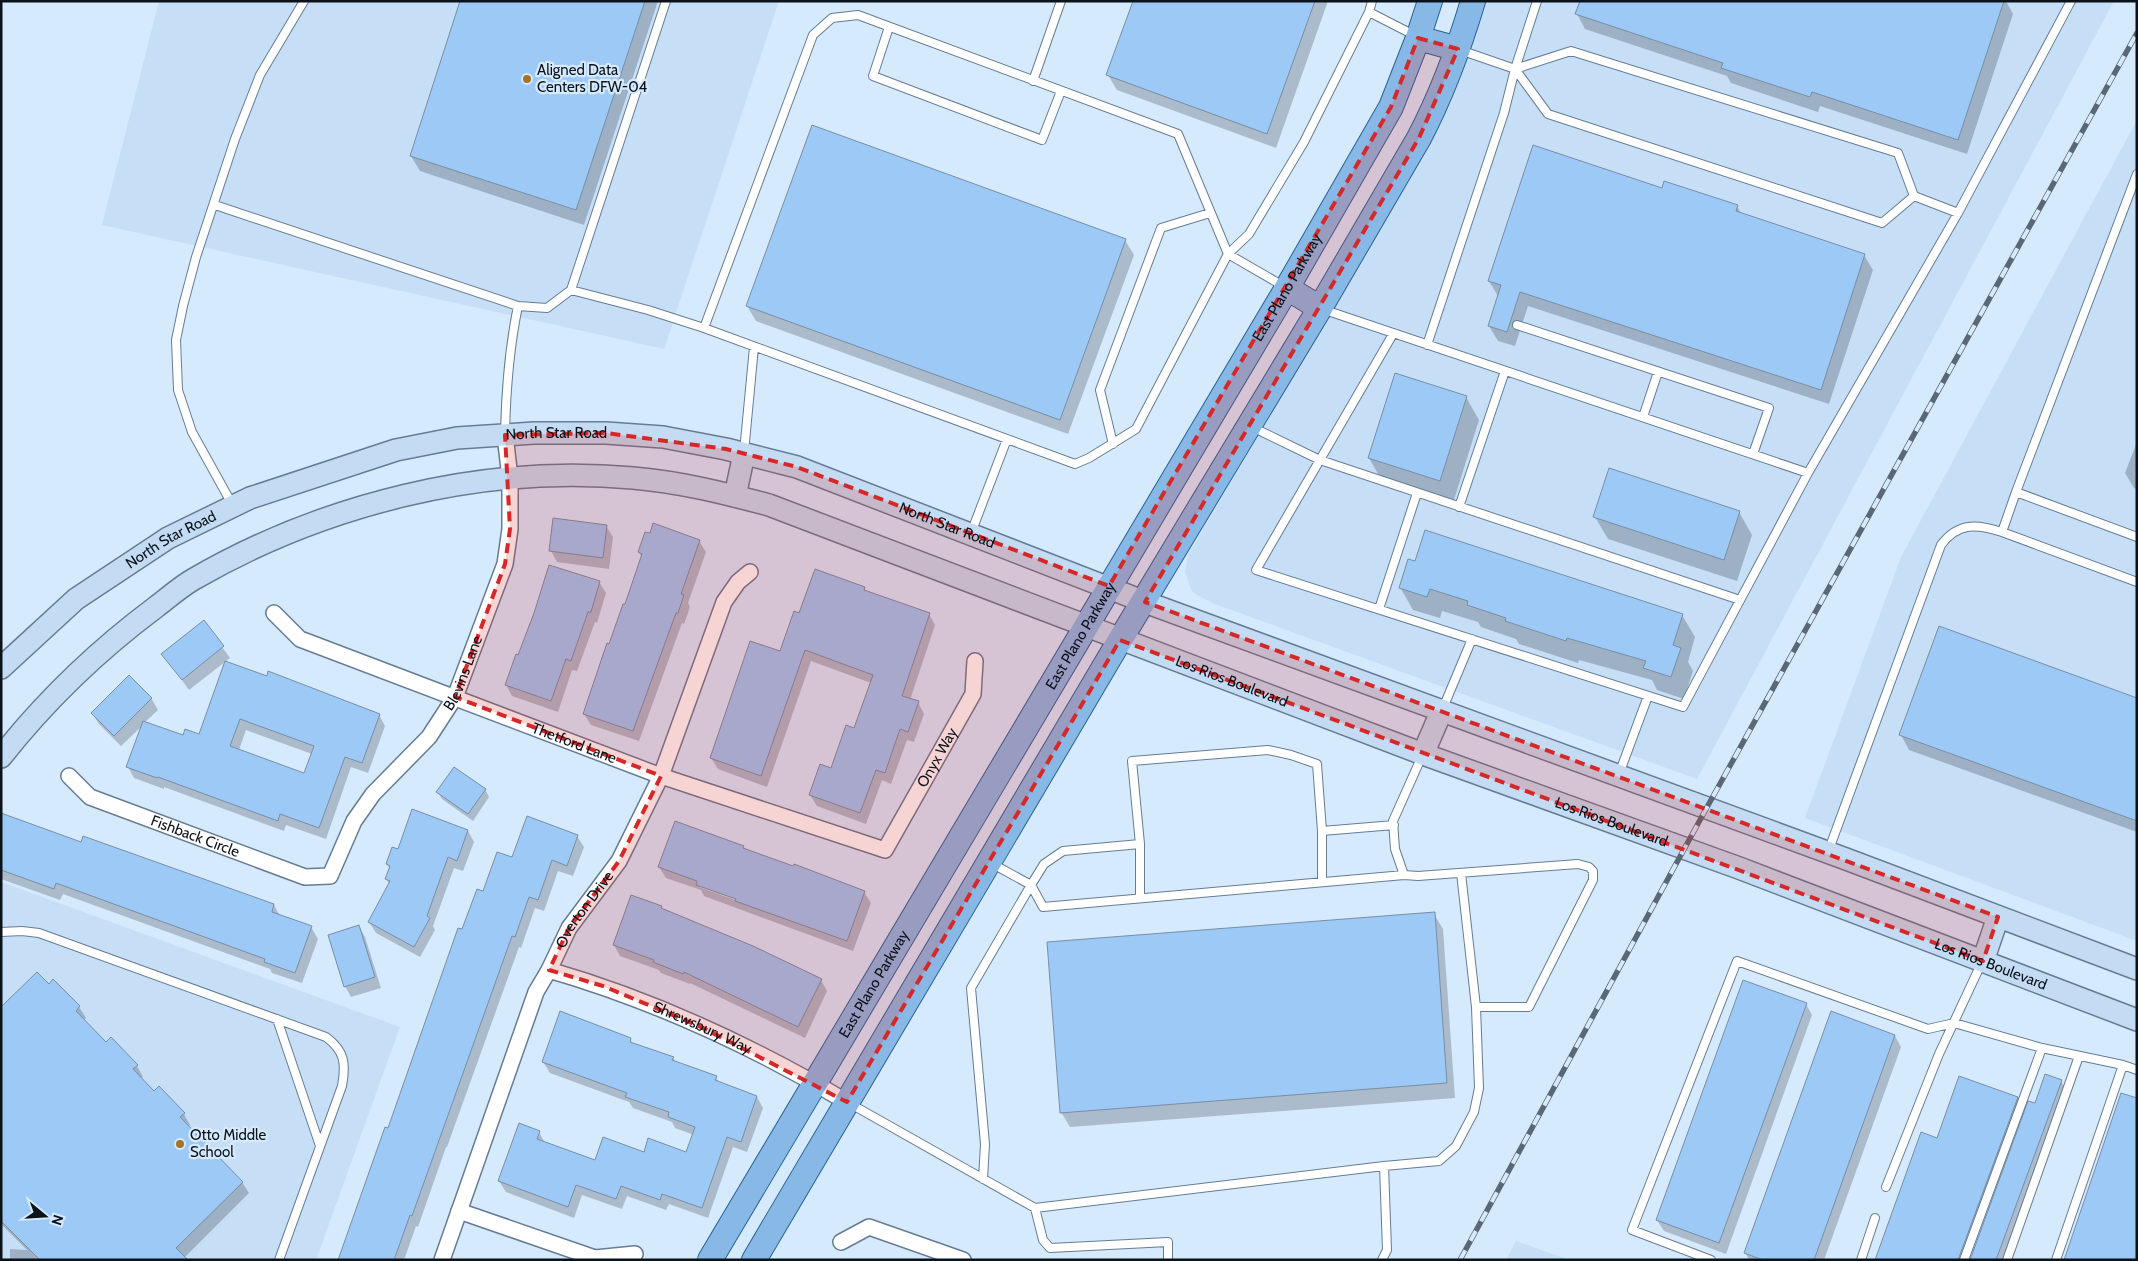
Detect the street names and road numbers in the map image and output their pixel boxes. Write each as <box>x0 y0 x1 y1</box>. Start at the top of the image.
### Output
street label: East Plano Parkway <box>1248 230 1326 344</box>
street label: North Star Road <box>505 424 607 444</box>
street label: North Star Road <box>897 498 998 552</box>
street label: North Star Road <box>122 507 219 573</box>
street label: East Plano Parkway <box>1042 578 1120 693</box>
street label: Blevins Lane <box>440 633 486 714</box>
street label: Los Rios Boulevard <box>1173 652 1291 711</box>
street label: Thetford Lane <box>529 719 619 767</box>
street label: Onyx Way <box>913 724 961 791</box>
street label: Los Rios Boulevard <box>1553 793 1670 851</box>
street label: Fishback Circle <box>148 811 242 861</box>
street label: Overton Drive <box>552 867 618 951</box>
street label: East Plano Parkway <box>835 927 913 1041</box>
street label: Los Rios Boulevard <box>1932 935 2049 994</box>
street label: Shrewsbury Way <box>650 998 755 1058</box>

